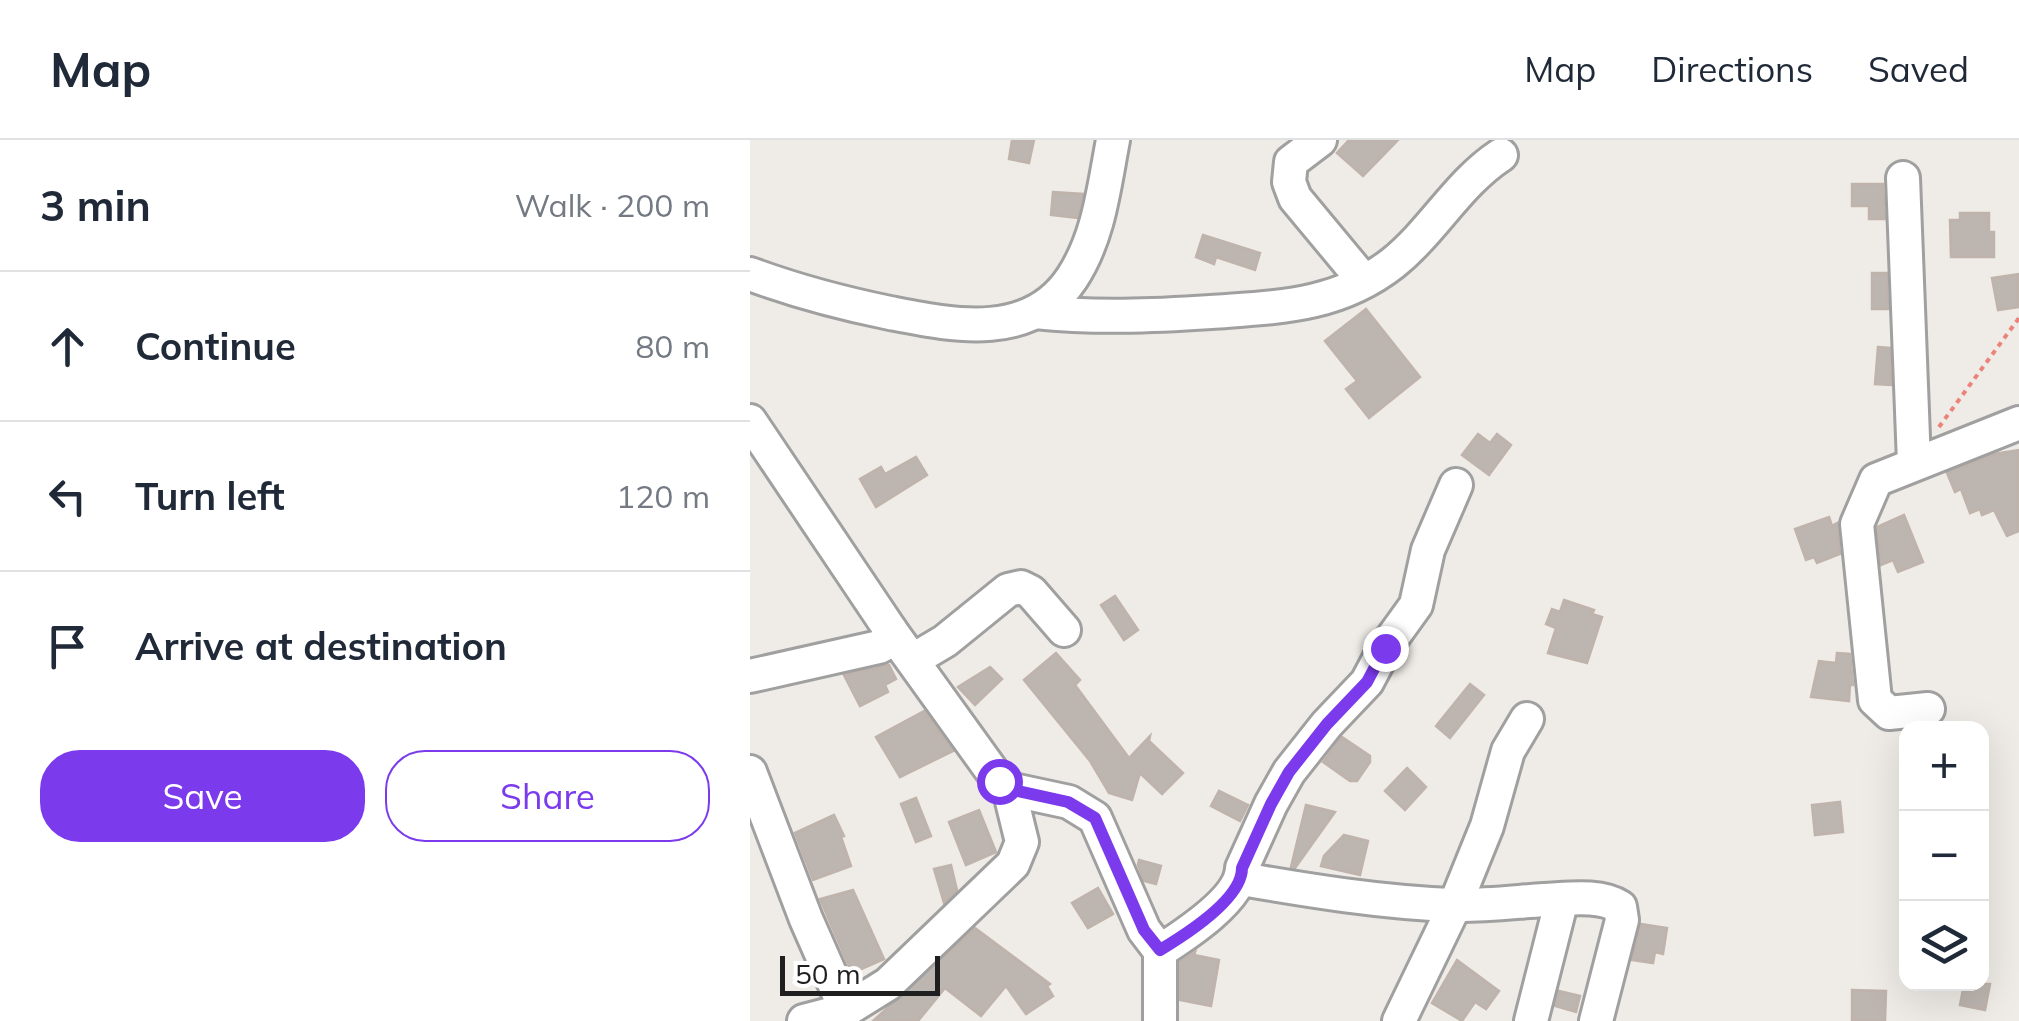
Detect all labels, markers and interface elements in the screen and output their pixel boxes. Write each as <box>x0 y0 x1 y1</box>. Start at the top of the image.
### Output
text: Map <box>50 39 151 99</box>
text: Map <box>1524 47 1596 91</box>
text: Directions <box>1651 47 1813 91</box>
text: Saved <box>1868 47 1969 91</box>
text: 3 min <box>40 179 151 232</box>
text: Walk · 200 m <box>515 185 710 225</box>
icon: ahead <box>40 319 95 374</box>
text: Continue <box>135 322 296 370</box>
text: 80 m <box>635 326 710 366</box>
icon: left <box>40 469 95 524</box>
text: Turn left <box>135 472 285 520</box>
text: 120 m <box>616 476 710 516</box>
icon: arrive <box>40 619 95 674</box>
text: Arrive at destination <box>135 622 507 670</box>
route end <box>1363 626 1409 672</box>
map controls <box>1899 721 1989 991</box>
button: + <box>1899 721 1989 811</box>
button: Save <box>40 750 365 842</box>
button: Share <box>385 750 710 842</box>
route start <box>977 759 1023 805</box>
button: − <box>1899 811 1989 901</box>
button: layers <box>1899 901 1989 991</box>
scale bar <box>780 951 940 996</box>
text: 50 m <box>795 956 861 991</box>

